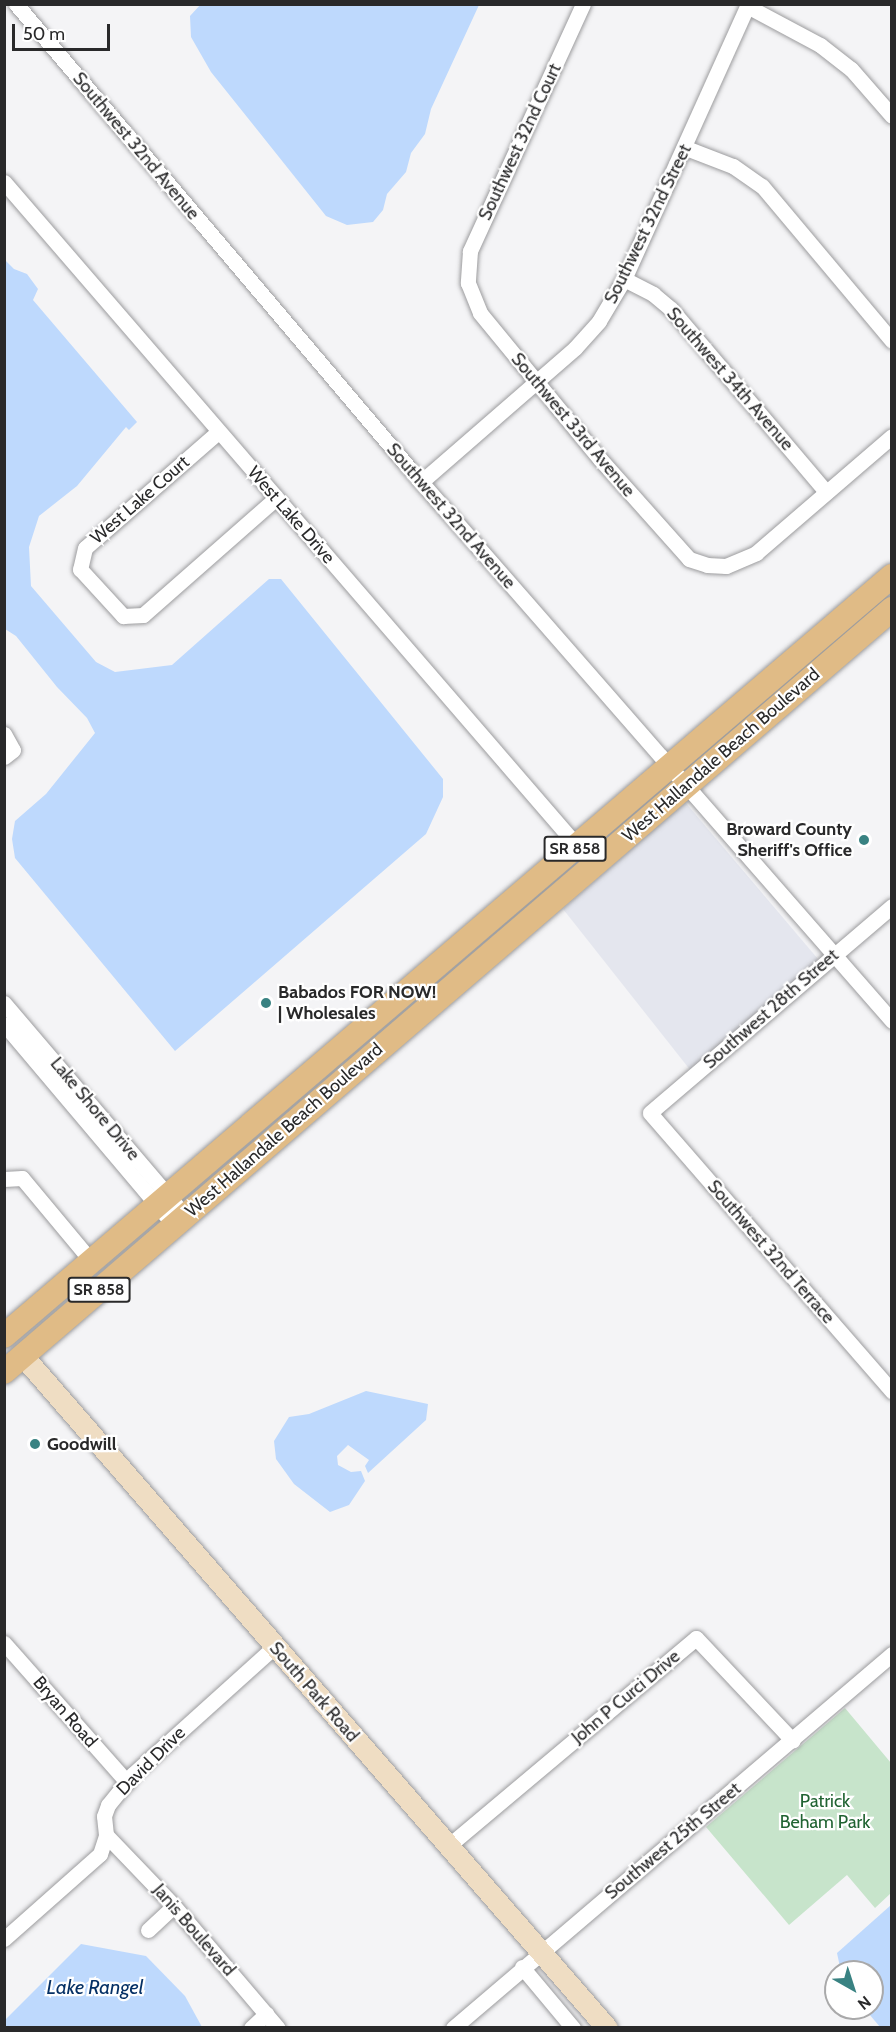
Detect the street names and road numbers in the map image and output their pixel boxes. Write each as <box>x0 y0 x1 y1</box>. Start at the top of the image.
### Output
street label: Southwest 32nd Court <box>474 60 566 224</box>
street label: Southwest 32nd Avenue <box>68 68 204 224</box>
street label: Southwest 32nd Street <box>600 141 696 307</box>
street label: Southwest 34th Avenue <box>662 303 798 455</box>
street label: Southwest 33rd Avenue <box>506 349 640 501</box>
street label: Southwest 32nd Avenue <box>382 439 520 593</box>
street label: West Lake Court <box>86 451 194 549</box>
street label: West Lake Drive <box>243 462 339 568</box>
street label: West Hallandale Beach Boulevard <box>618 663 824 847</box>
road number: SR 858 <box>544 836 606 862</box>
street label: Southwest 28th Street <box>699 945 843 1073</box>
street label: West Hallandale Beach Boulevard <box>181 1038 387 1222</box>
street label: Lake Shore Drive <box>46 1053 144 1165</box>
street label: Southwest 32nd Terrace <box>703 1176 839 1328</box>
road number: SR 858 <box>68 1277 130 1303</box>
street label: South Park Road <box>265 1638 363 1746</box>
street label: John P Curci Drive <box>568 1645 684 1749</box>
street label: Bryan Road <box>28 1672 102 1752</box>
street label: David Drive <box>112 1722 190 1800</box>
street label: Southwest 25th Street <box>601 1778 745 1904</box>
street label: Janis Boulevard <box>148 1880 240 1980</box>

